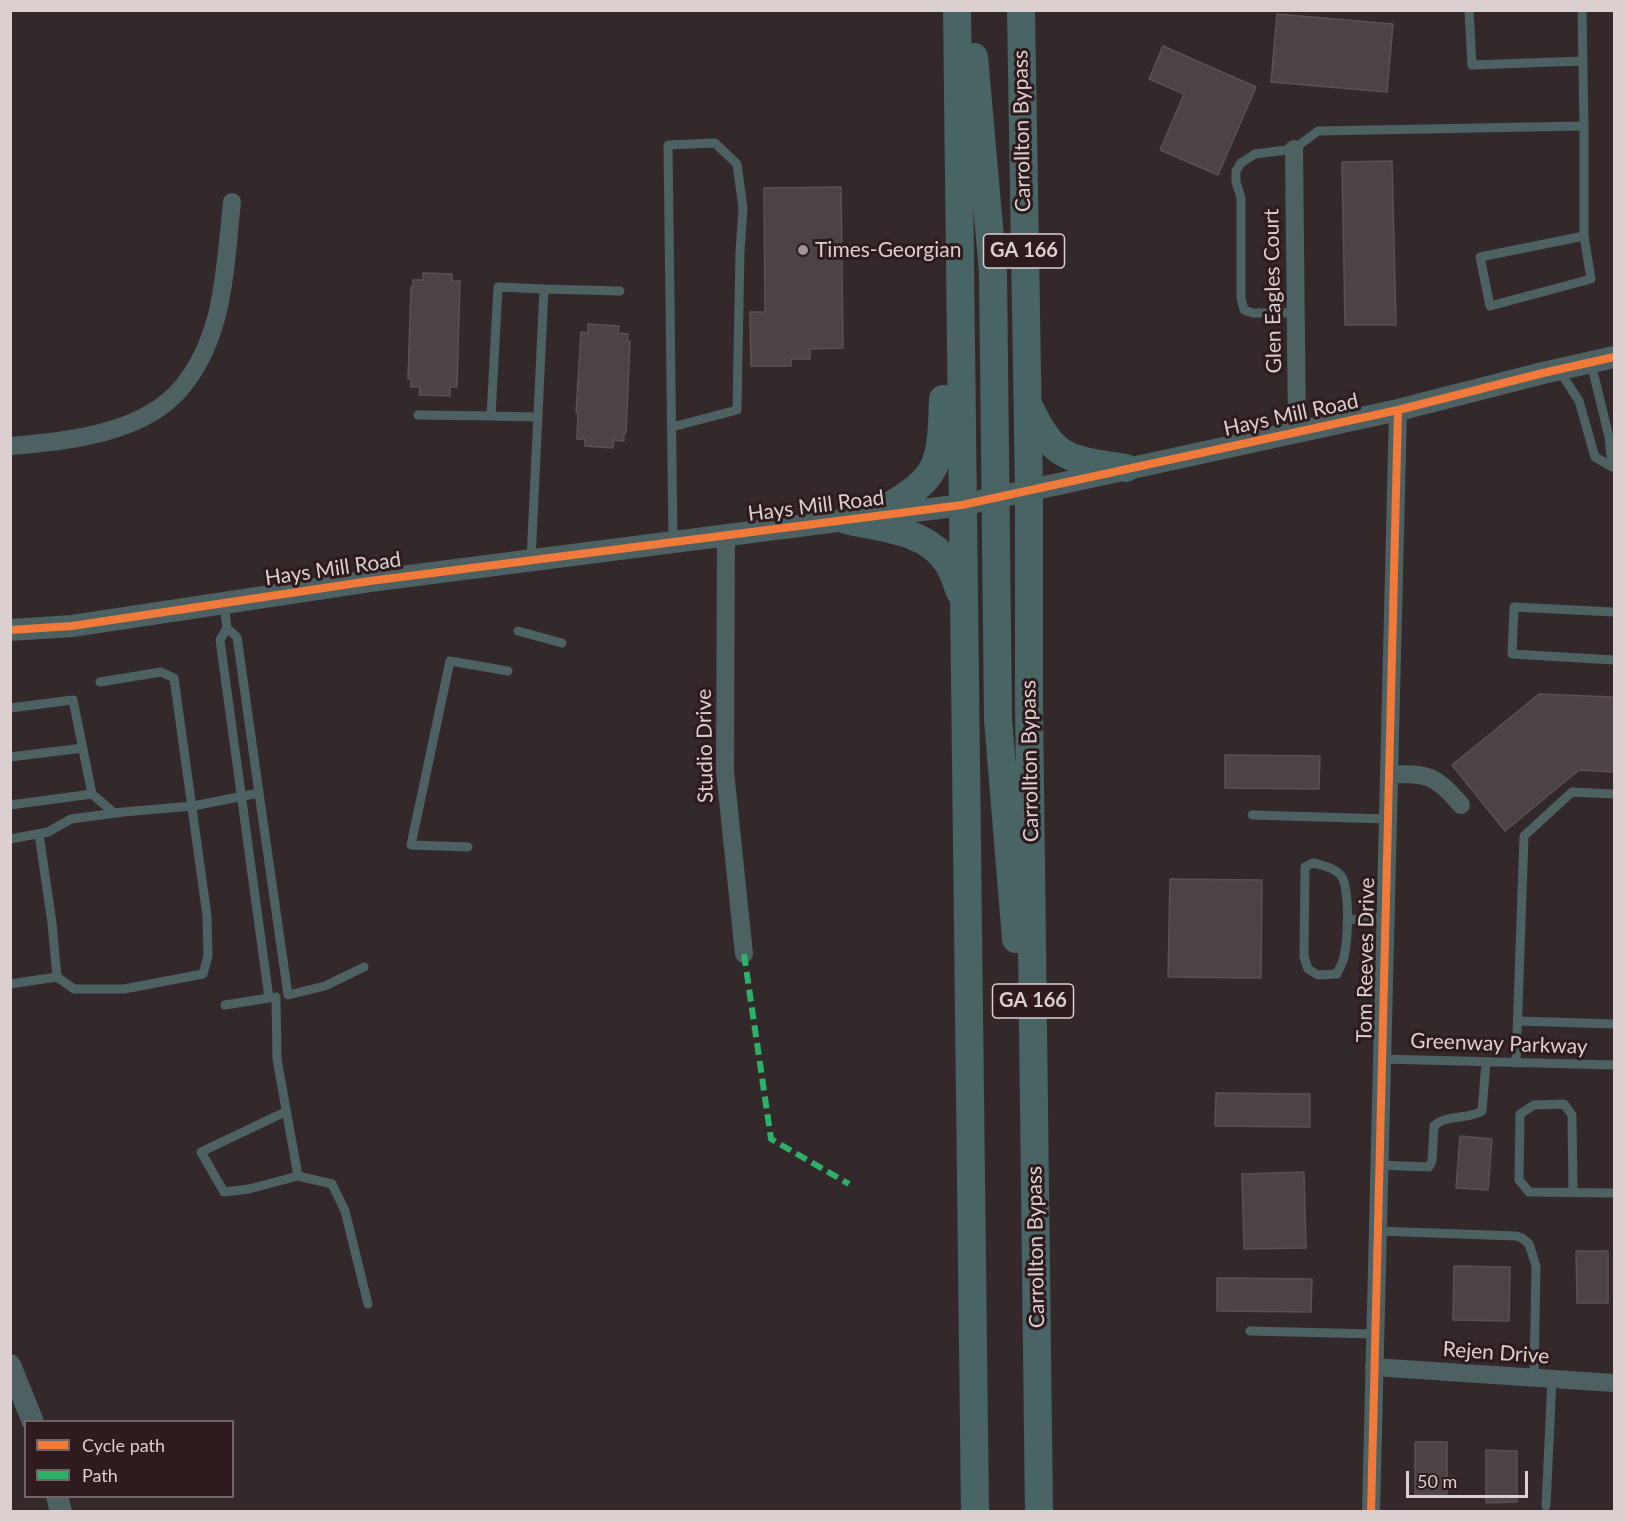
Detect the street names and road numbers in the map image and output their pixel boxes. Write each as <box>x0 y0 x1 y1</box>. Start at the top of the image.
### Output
street label: Carrollton Bypass <box>1008 50 1036 212</box>
street label: Glen Eagles Court <box>1259 208 1287 374</box>
road number: GA 166 <box>984 234 1064 268</box>
street label: Hays Mill Road <box>1221 388 1361 442</box>
street label: Hays Mill Road <box>746 485 886 527</box>
street label: Hays Mill Road <box>263 547 403 591</box>
street label: Carrollton Bypass <box>1016 680 1044 842</box>
street label: Studio Drive <box>691 689 719 803</box>
street label: Tom Reeves Drive <box>1352 877 1380 1043</box>
road number: GA 166 <box>992 984 1074 1018</box>
street label: Greenway Parkway <box>1410 1028 1588 1060</box>
street label: Carrollton Bypass <box>1022 1166 1050 1328</box>
street label: Rejen Drive <box>1442 1337 1550 1369</box>

